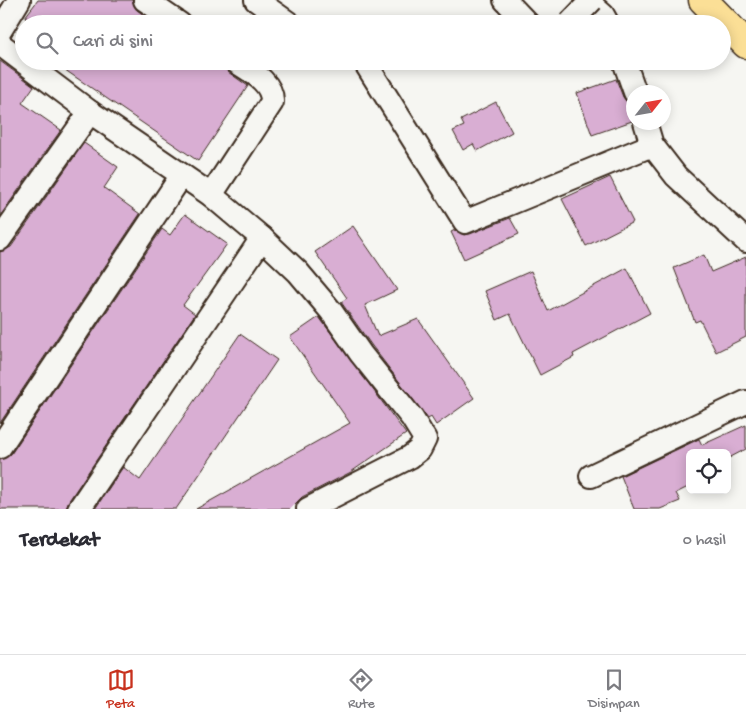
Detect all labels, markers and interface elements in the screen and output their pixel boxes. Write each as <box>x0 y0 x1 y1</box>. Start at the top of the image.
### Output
search box <box>15 15 731 70</box>
icon: search <box>33 29 61 57</box>
text: Cari di sini <box>73 31 153 54</box>
north arrow <box>626 85 671 130</box>
map controls <box>686 449 731 494</box>
button: locate <box>686 449 731 494</box>
text: Terdekat <box>20 529 99 554</box>
text: 0 hasil <box>683 532 726 551</box>
tab: Peta <box>106 666 135 713</box>
tab: Rute <box>347 666 375 713</box>
tab: Disimpan <box>588 666 640 713</box>

